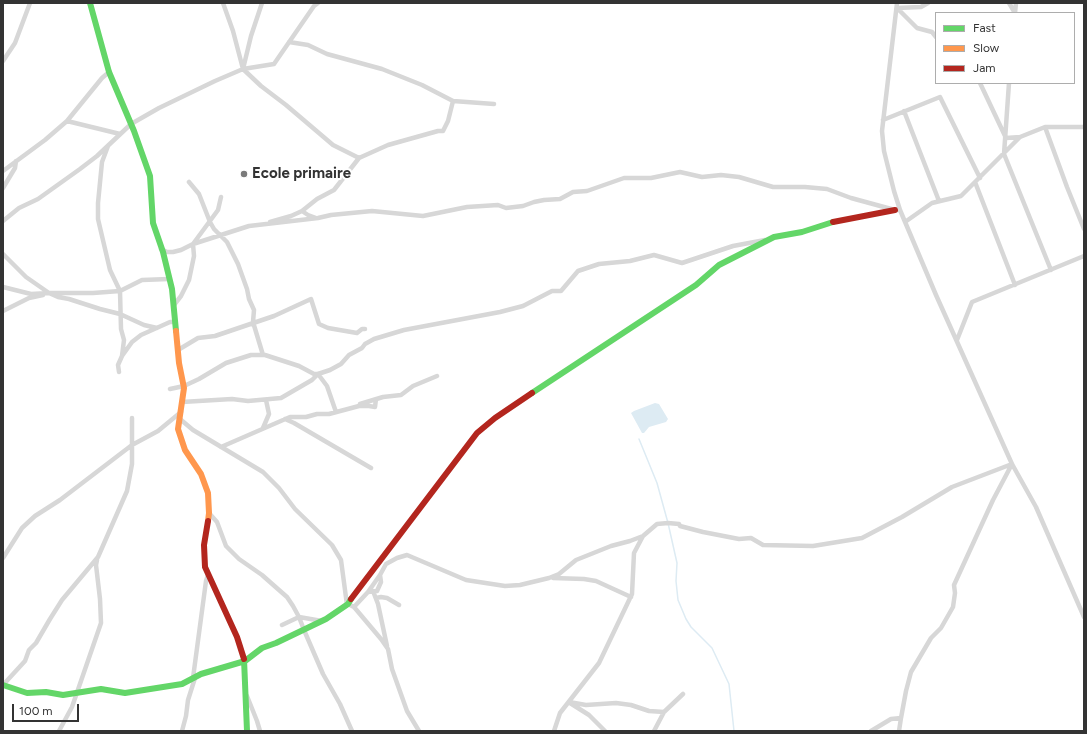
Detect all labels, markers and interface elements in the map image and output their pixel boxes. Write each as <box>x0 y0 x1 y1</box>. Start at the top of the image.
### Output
legend <box>935 12 1075 84</box>
text: Fast <box>973 21 996 35</box>
text: Slow <box>973 41 999 55</box>
text: Jam <box>973 61 996 75</box>
place label: Ecole primaire <box>252 165 351 183</box>
marker: Ecole primaire <box>239 169 249 179</box>
scale bar <box>14 696 81 722</box>
text: 100 m <box>19 704 53 718</box>

